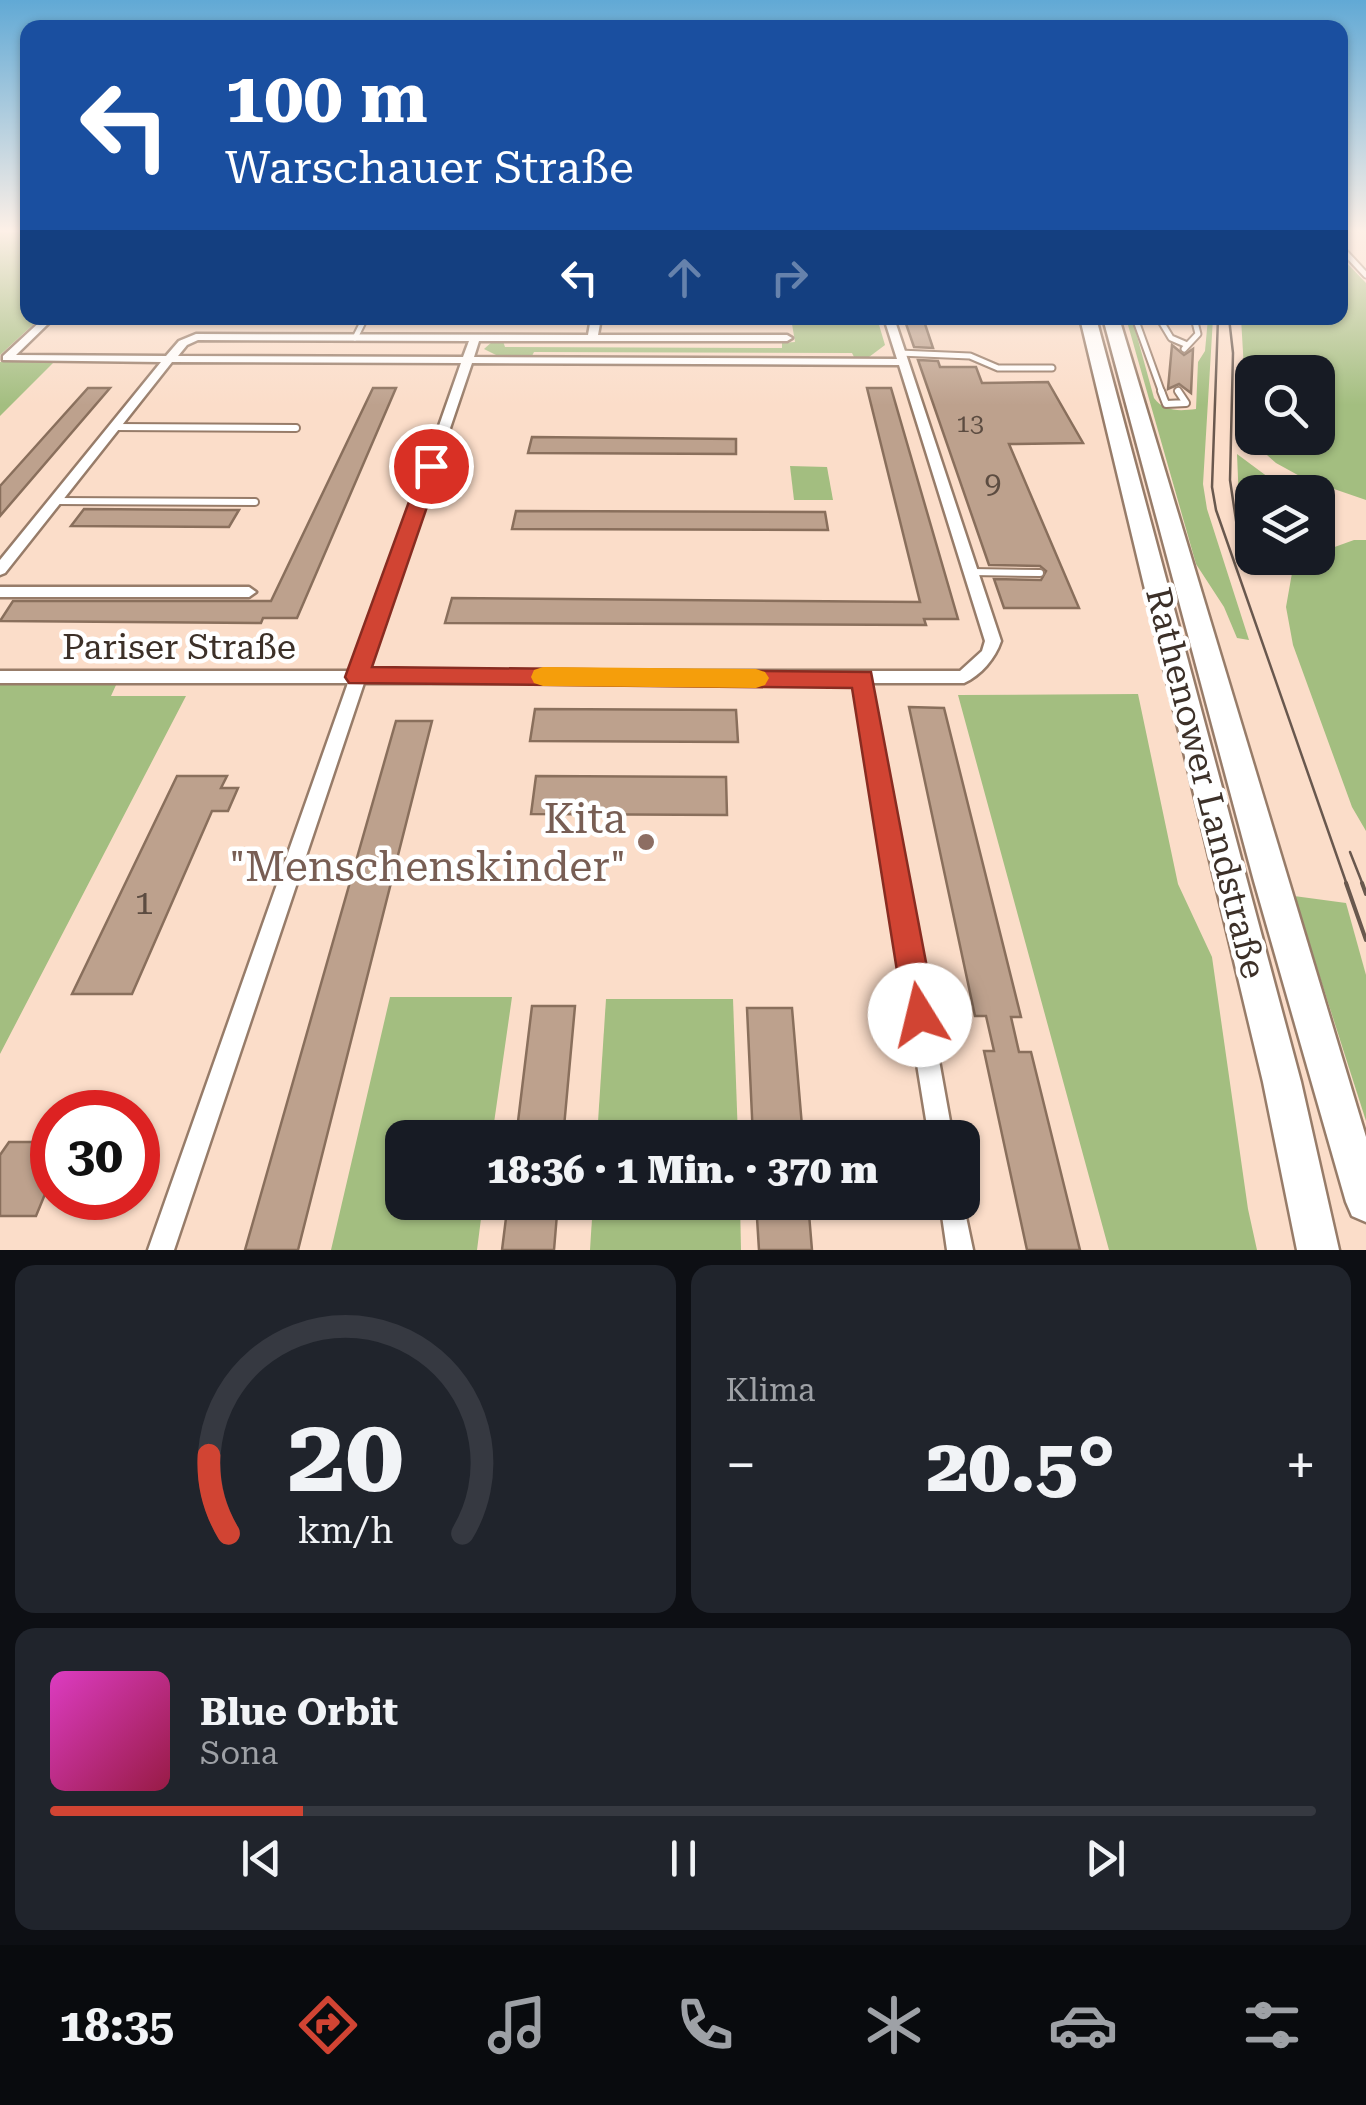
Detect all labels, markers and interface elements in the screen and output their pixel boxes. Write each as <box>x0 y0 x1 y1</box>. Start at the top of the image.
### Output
text: 100 m <box>225 57 428 139</box>
icon: left <box>60 60 190 190</box>
text: Warschauer Straße <box>225 141 634 194</box>
icon: left <box>552 250 607 305</box>
icon: ahead <box>657 250 712 305</box>
icon: right <box>762 250 817 305</box>
map controls <box>1235 355 1335 575</box>
button: search <box>1235 355 1335 455</box>
house number: 13 <box>956 409 984 438</box>
pin <box>389 424 474 509</box>
icon: arrive <box>404 439 459 494</box>
house number: 9 <box>985 465 1001 500</box>
button: layers <box>1235 475 1335 575</box>
street label: Rathenower Landstraße <box>1137 583 1274 983</box>
street label: Pariser Straße <box>62 627 296 668</box>
place label: Kita "Menschenskinder" <box>229 794 626 891</box>
marker: Kita "Menschenskinder" <box>635 831 657 853</box>
house number: 1 <box>134 882 154 923</box>
position arrow <box>868 963 972 1067</box>
speed limit sign: 30 <box>30 1090 160 1220</box>
text: 18:36 · 1 Min. · 370 m <box>487 1148 878 1192</box>
text: Klima <box>726 1371 815 1409</box>
text: 20 <box>287 1395 403 1516</box>
text: 20.5° <box>926 1421 1115 1509</box>
text: − <box>726 1433 756 1497</box>
text: + <box>1285 1433 1316 1497</box>
text: km/h <box>297 1510 393 1552</box>
text: Blue Orbit <box>200 1690 398 1734</box>
text: Sona <box>200 1734 278 1772</box>
icon: previous <box>234 1831 289 1886</box>
icon: pause <box>656 1831 711 1886</box>
icon: next <box>1078 1831 1133 1886</box>
icon: directions <box>293 1990 363 2060</box>
icon: music <box>482 1990 552 2060</box>
icon: phone <box>670 1990 740 2060</box>
icon: climate <box>859 1990 929 2060</box>
icon: car <box>1048 1990 1118 2060</box>
icon: filters <box>1237 1990 1307 2060</box>
text: 18:35 <box>59 1999 174 2052</box>

